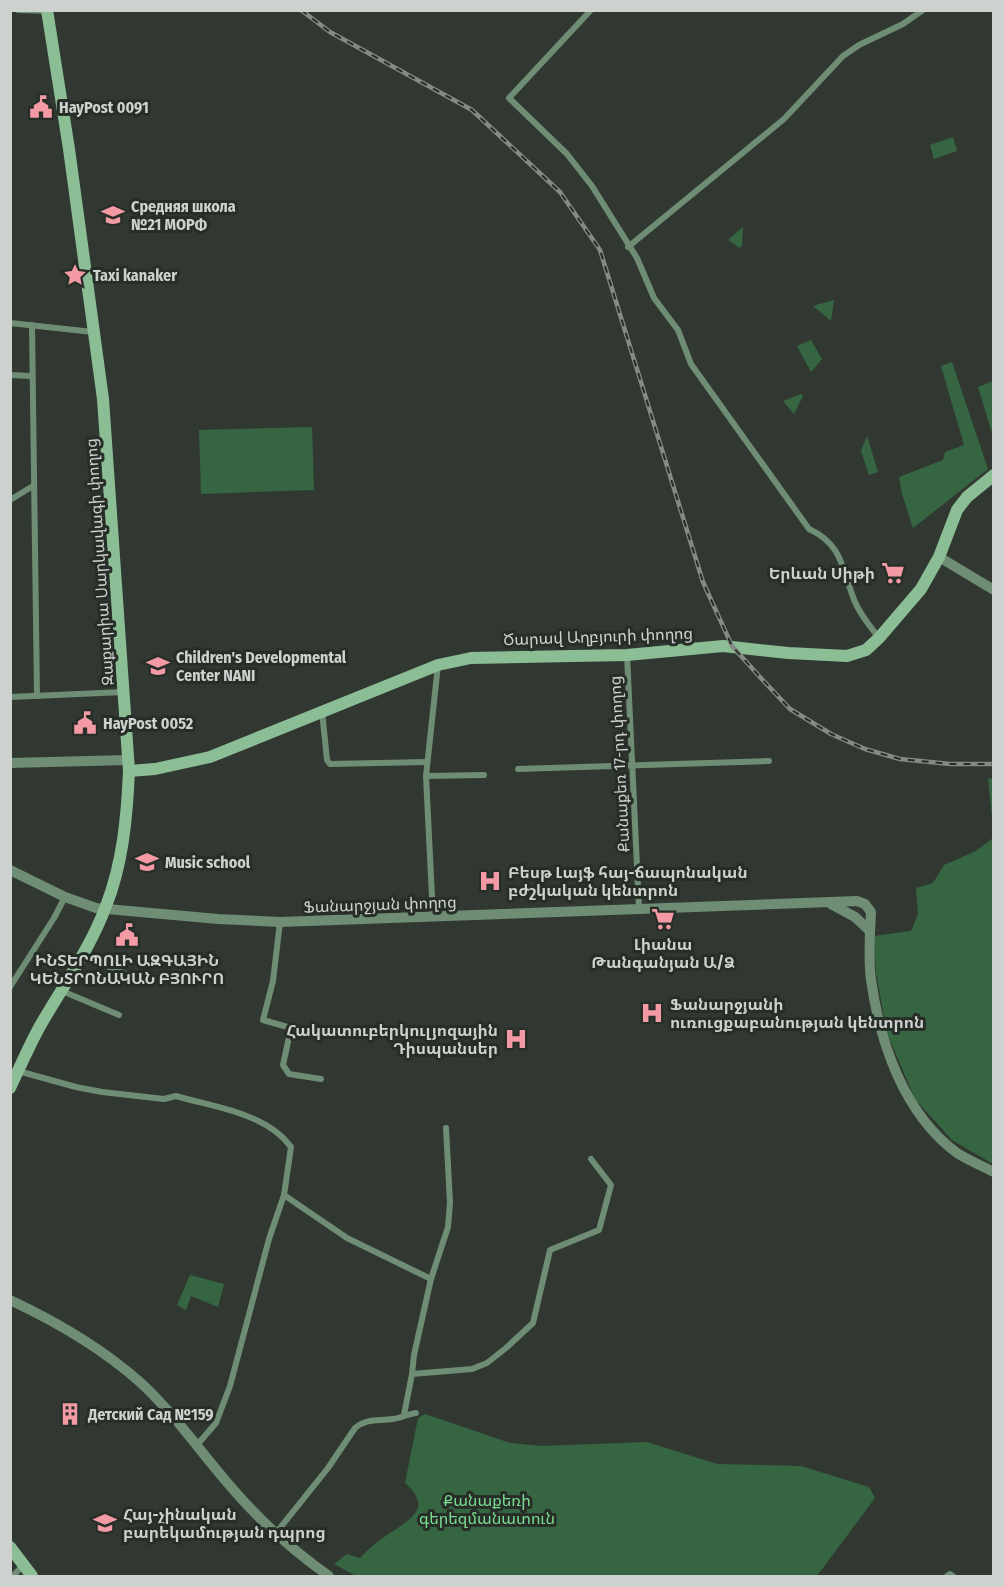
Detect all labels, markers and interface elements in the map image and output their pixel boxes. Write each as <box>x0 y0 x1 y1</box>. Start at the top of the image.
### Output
public building icon: HayPost 0091 <box>28 94 54 120</box>
place label: HayPost 0091 <box>59 98 149 117</box>
place label: Средняя школа №21 МОРФ <box>131 197 236 234</box>
school or university icon: Средняя школа №21 МОРФ <box>100 202 126 228</box>
place icon: Taxi kanaker <box>62 262 88 288</box>
place label: Taxi kanaker <box>93 266 177 285</box>
street label: Զաքարիա Սարկավագի փողոց <box>81 438 118 686</box>
supermarket icon: Երևան Սիթի <box>880 560 906 586</box>
place label: Երևան Սիթի <box>769 564 875 583</box>
street label: Ծարավ Աղբյուրի փողոց <box>503 624 693 649</box>
place label: Children's Developmental Center NANI <box>176 648 347 685</box>
school or university icon: Children's Developmental Center NANI <box>145 653 171 679</box>
street label: Քանաքեռ 17-րդ փողոց <box>605 675 634 853</box>
public building icon: HayPost 0052 <box>72 710 98 736</box>
place label: HayPost 0052 <box>103 714 194 733</box>
school or university icon: Music school <box>134 849 160 875</box>
place label: Music school <box>165 853 251 872</box>
place label: Բեսթ Լայֆ հայ-ճապոնական բժշկական կենտրոն <box>508 863 748 900</box>
hospital icon: Բեսթ Լայֆ հայ-ճապոնական բժշկական կենտրոն <box>477 868 503 894</box>
street label: Ֆանարջյան փողոց <box>303 892 457 917</box>
supermarket icon: Լիանա Թանգանյան Ա/Ձ <box>650 906 676 932</box>
public building icon: ԻՆՏԵՐՊՈԼԻ ԱԶԳԱՅԻՆ ԿԵՆՏՐՈՆԱԿԱՆ ԲՅՈՒՐՈ <box>114 922 140 948</box>
place label: Լիանա Թանգանյան Ա/Ձ <box>591 935 735 972</box>
place label: ԻՆՏԵՐՊՈԼԻ ԱԶԳԱՅԻՆ ԿԵՆՏՐՈՆԱԿԱՆ ԲՅՈՒՐՈ <box>30 951 224 988</box>
place label: Ֆանարջյանի ուռուցքաբանության կենտրոն <box>670 995 924 1032</box>
hospital icon: Ֆանարջյանի ուռուցքաբանության կենտրոն <box>639 1000 665 1026</box>
place label: Հակատուբերկուլյոզային Դիսպանսեր <box>286 1021 498 1058</box>
hospital icon: Հակատուբերկուլյոզային Դիսպանսեր <box>503 1026 529 1052</box>
building icon: Детский Сад №159 <box>57 1401 83 1427</box>
place label: Детский Сад №159 <box>87 1405 214 1424</box>
park label: Քանաքեռի գերեզմանատուն <box>419 1491 555 1528</box>
place label: Հայ-չինական բարեկամության դպրոց <box>123 1505 326 1542</box>
school or university icon: Հայ-չինական բարեկամության դպրոց <box>92 1510 118 1536</box>

